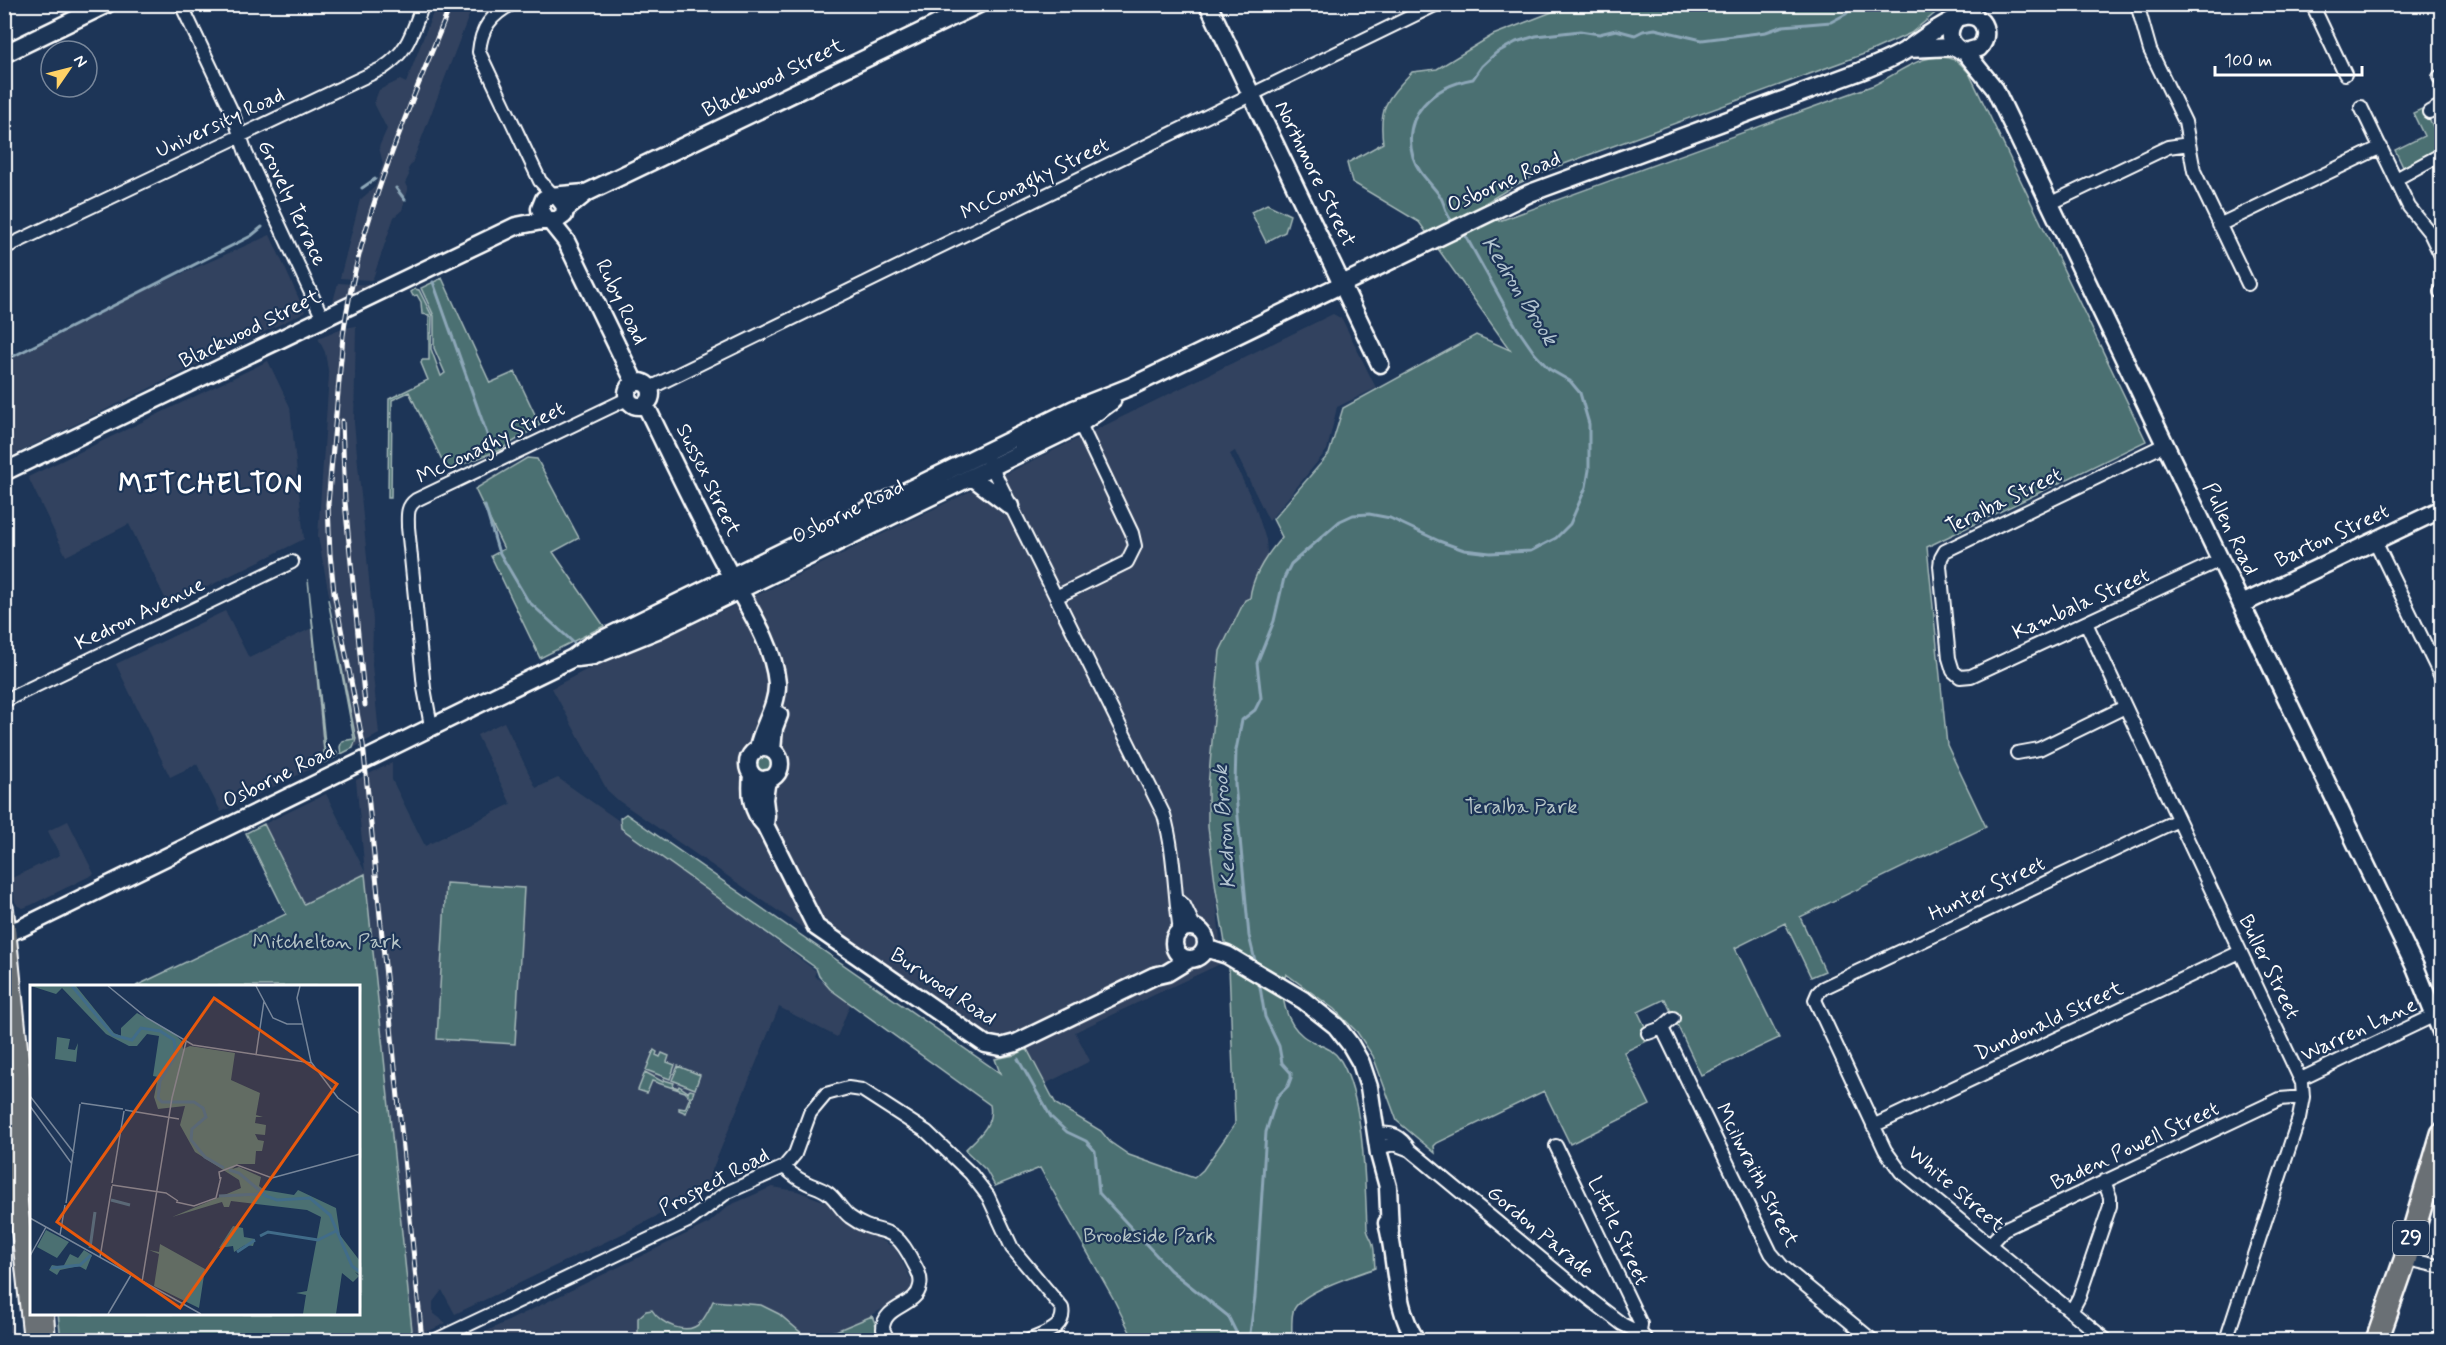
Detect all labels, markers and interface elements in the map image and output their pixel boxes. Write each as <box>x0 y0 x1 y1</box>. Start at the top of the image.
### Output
street label: Blackwood Street <box>697 31 849 124</box>
north arrow <box>39 39 99 99</box>
scale bar <box>2215 39 2362 77</box>
text: 100 m <box>2224 49 2272 73</box>
text: N <box>68 51 92 72</box>
street label: University Road <box>151 81 289 165</box>
street label: Northmore Street <box>1267 96 1363 252</box>
street label: McConaghy Street <box>956 131 1115 229</box>
street label: Grovely Terrace <box>251 135 333 271</box>
street label: Osborne Road <box>1443 144 1565 220</box>
water label: Kedron Brook <box>1474 231 1565 353</box>
street label: Ruby Road <box>588 255 654 349</box>
street label: Blackwood Street <box>174 282 326 375</box>
street label: McConaghy Street <box>412 395 571 493</box>
street label: Sussex Street <box>669 419 748 542</box>
street label: Teralba Street <box>1941 461 2067 541</box>
district label: MITCHELTON <box>118 467 304 502</box>
street label: Osborne Road <box>787 473 909 551</box>
street label: Pullen Road <box>2196 478 2264 580</box>
street label: Barton Street <box>2270 497 2394 575</box>
street label: Kambala Street <box>2008 561 2154 647</box>
street label: Kedron Avenue <box>71 571 209 657</box>
street label: Osborne Road <box>218 737 340 815</box>
water label: Kedron Brook <box>1207 762 1243 890</box>
park label: Teralba Park <box>1464 793 1578 821</box>
street label: Hunter Street <box>1924 850 2050 928</box>
street label: Buller Street <box>2232 910 2306 1024</box>
park label: Mitchelton Park <box>253 928 401 956</box>
street label: Burwood Road <box>885 941 1001 1033</box>
street label: Dundonald Street <box>1970 974 2128 1068</box>
inset map <box>30 985 360 1315</box>
street label: Warren Lane <box>2297 991 2421 1069</box>
street label: Baden Powell Street <box>2046 1095 2224 1197</box>
street label: Mcilwraith Street <box>1709 1098 1806 1252</box>
street label: White Street <box>1901 1139 2011 1240</box>
street label: Prospect Road <box>654 1141 774 1223</box>
street label: Little Street <box>1581 1172 1655 1290</box>
street label: Gordon Parade <box>1481 1179 1599 1285</box>
road number: 29 <box>2393 1221 2429 1255</box>
park label: Brookside Park <box>1083 1222 1215 1250</box>

